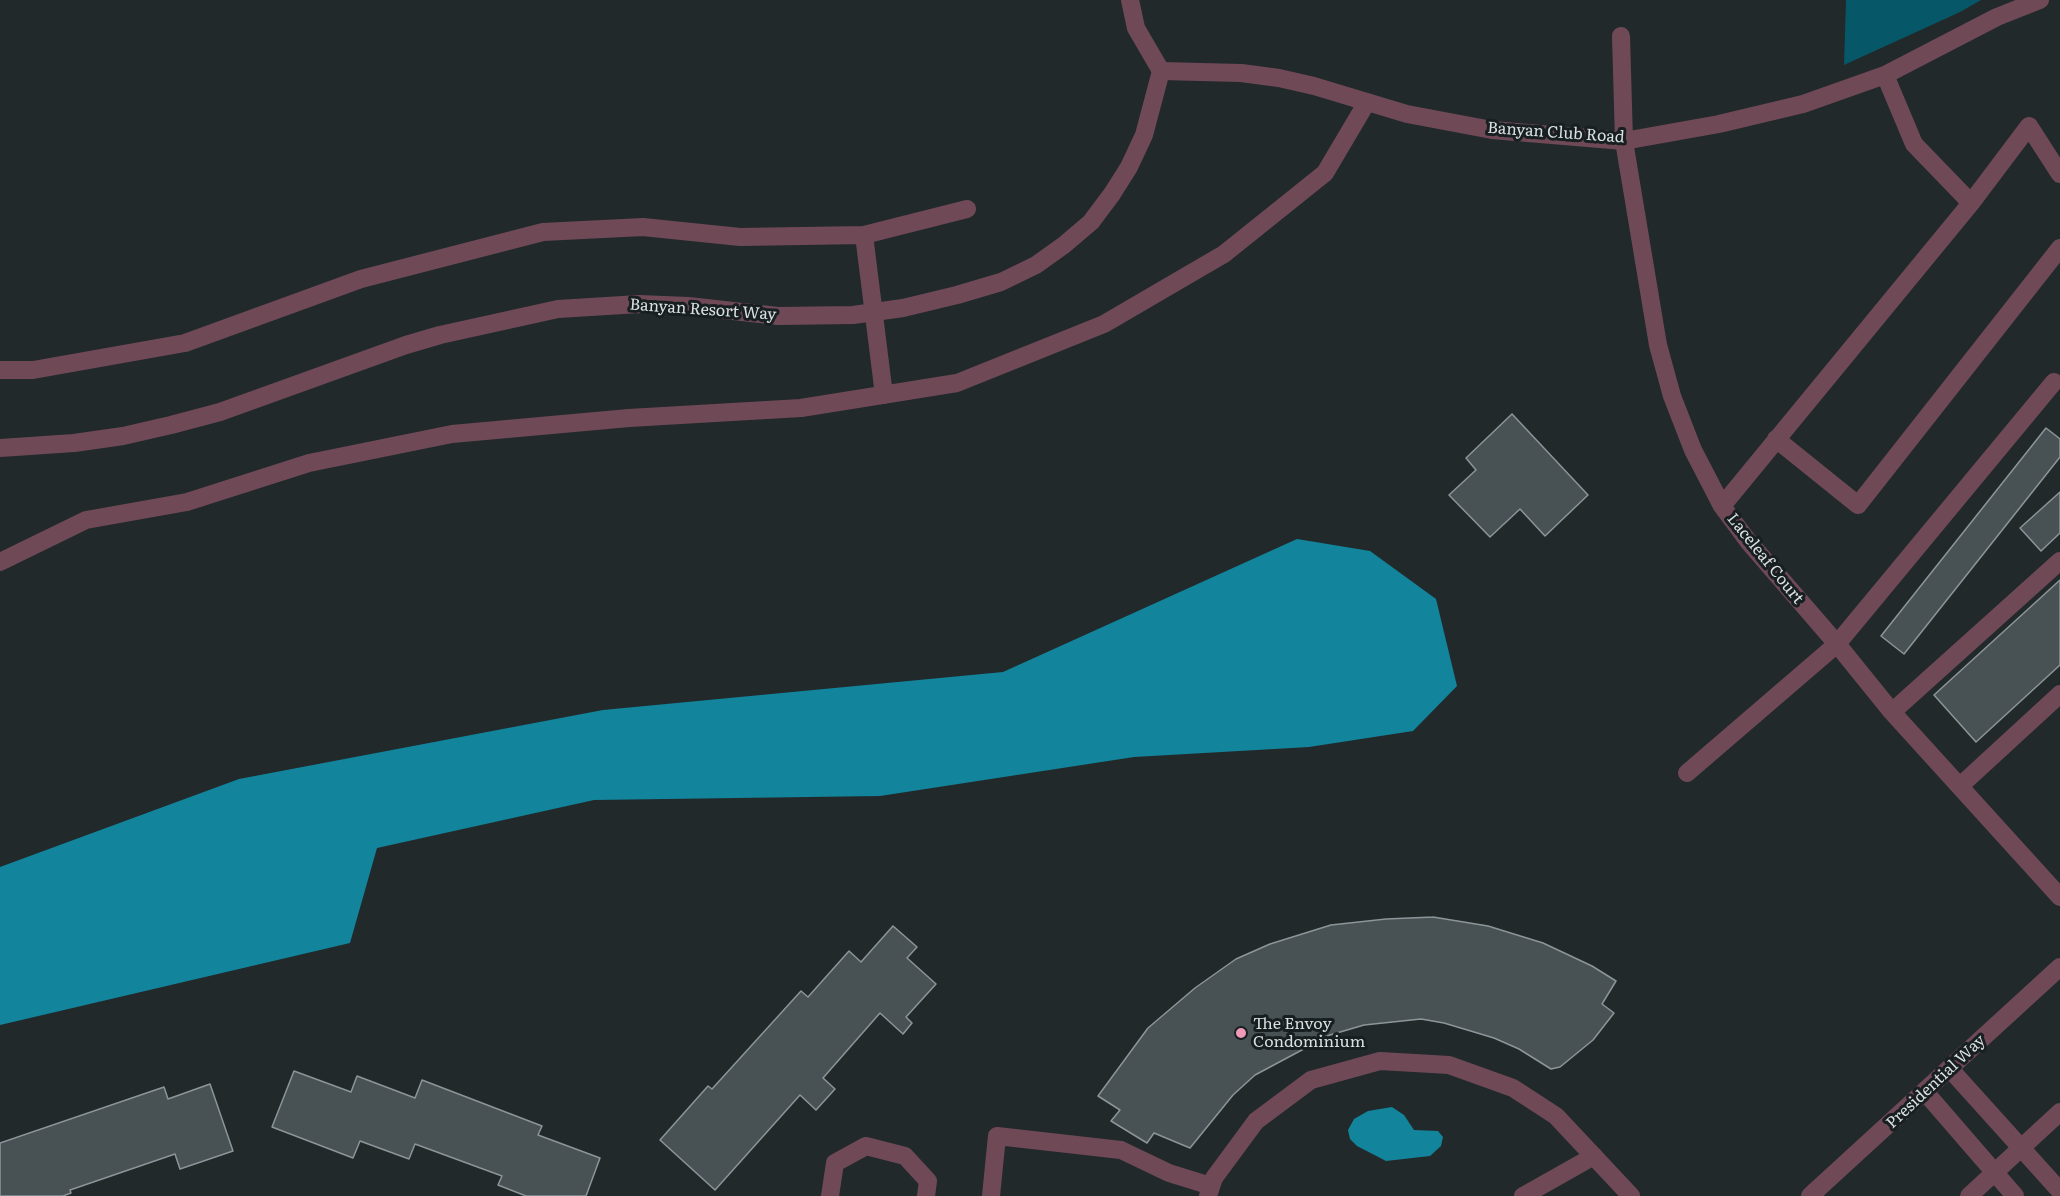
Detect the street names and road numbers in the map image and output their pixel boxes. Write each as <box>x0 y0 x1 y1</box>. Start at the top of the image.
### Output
street label: Banyan Club Road <box>1487 119 1625 147</box>
street label: Banyan Resort Way <box>629 295 777 325</box>
street label: Laceleaf Court <box>1723 510 1807 608</box>
street label: Presidential Way <box>1882 1031 1990 1133</box>

